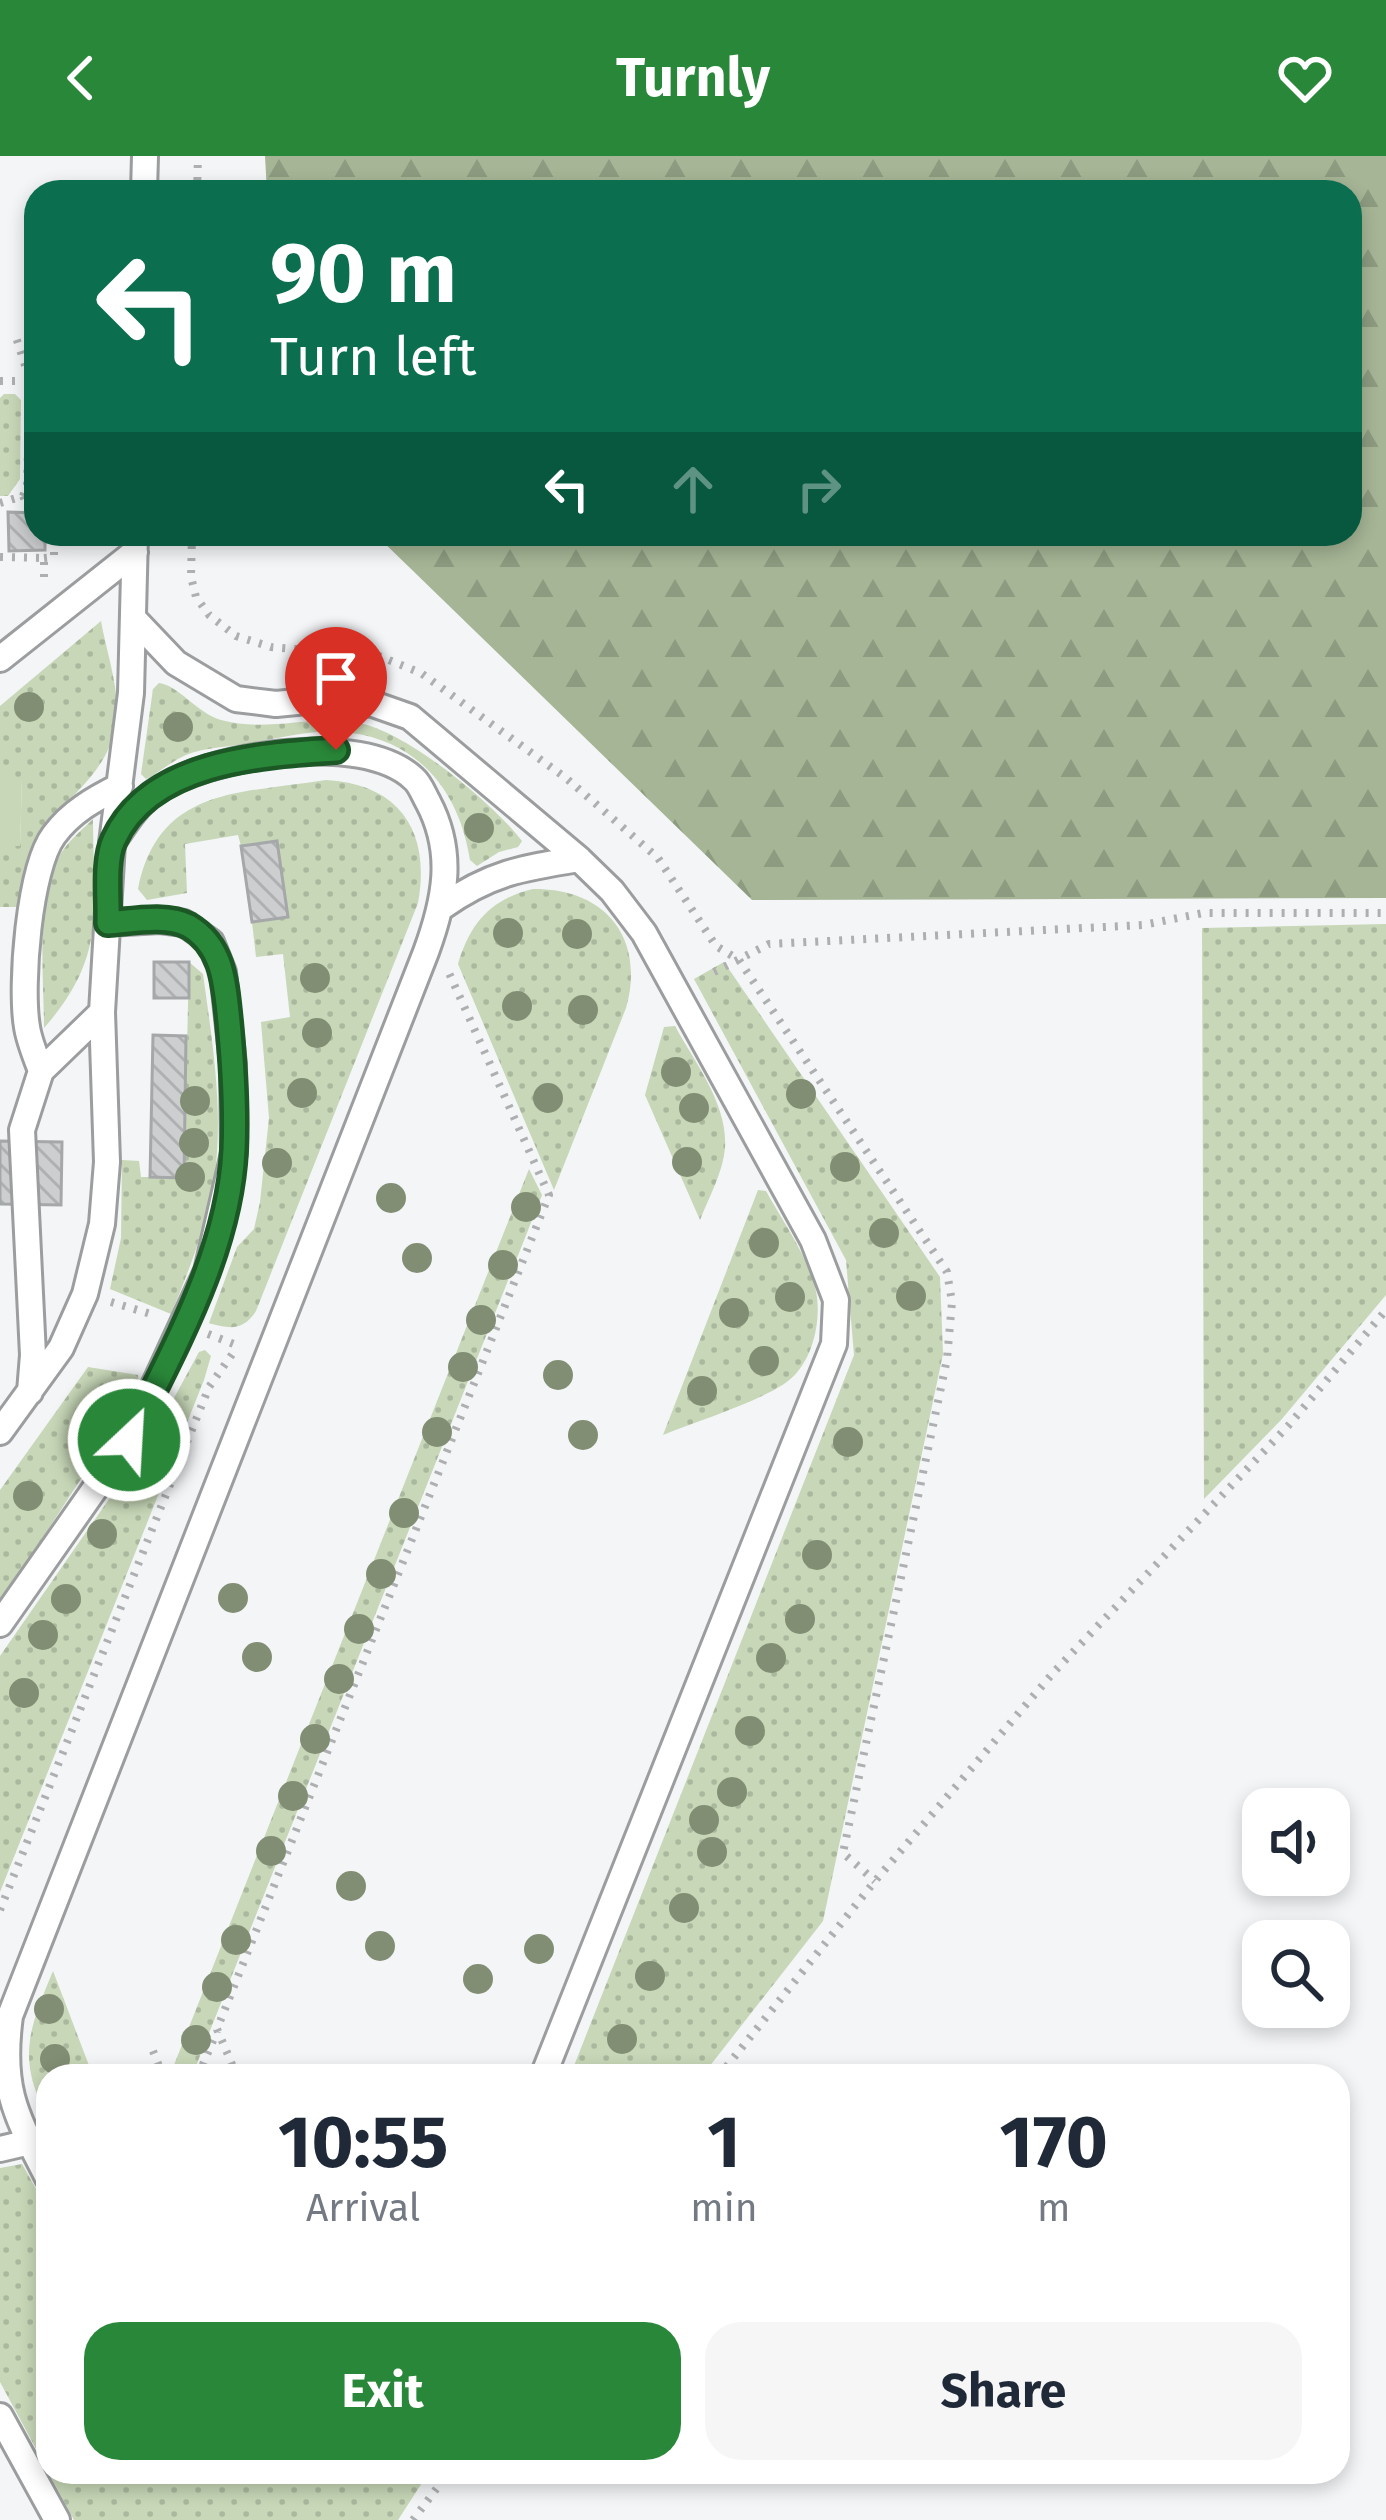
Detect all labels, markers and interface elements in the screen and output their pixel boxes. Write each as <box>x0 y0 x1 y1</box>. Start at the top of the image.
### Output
icon: back <box>48 45 114 111</box>
icon: heart <box>1272 45 1338 111</box>
text: Turnly <box>616 46 770 110</box>
text: 90 m <box>270 223 457 324</box>
icon: left <box>72 228 228 384</box>
text: Turn left <box>270 325 477 389</box>
icon: left <box>534 456 600 522</box>
icon: ahead <box>660 456 726 522</box>
icon: right <box>786 456 852 522</box>
pin <box>285 627 387 750</box>
icon: arrive <box>303 645 369 711</box>
position arrow <box>66 1377 192 1503</box>
map controls <box>1242 1788 1350 2028</box>
button: sound <box>1242 1788 1350 1896</box>
button: search <box>1242 1920 1350 2028</box>
text: 10:55 <box>278 2100 448 2186</box>
text: 1 <box>707 2100 741 2186</box>
text: 170 <box>1000 2100 1108 2186</box>
text: Arrival <box>306 2185 420 2231</box>
text: min <box>690 2185 758 2231</box>
text: m <box>1037 2185 1070 2231</box>
button: Exit <box>84 2322 681 2460</box>
button: Share <box>705 2322 1302 2460</box>

